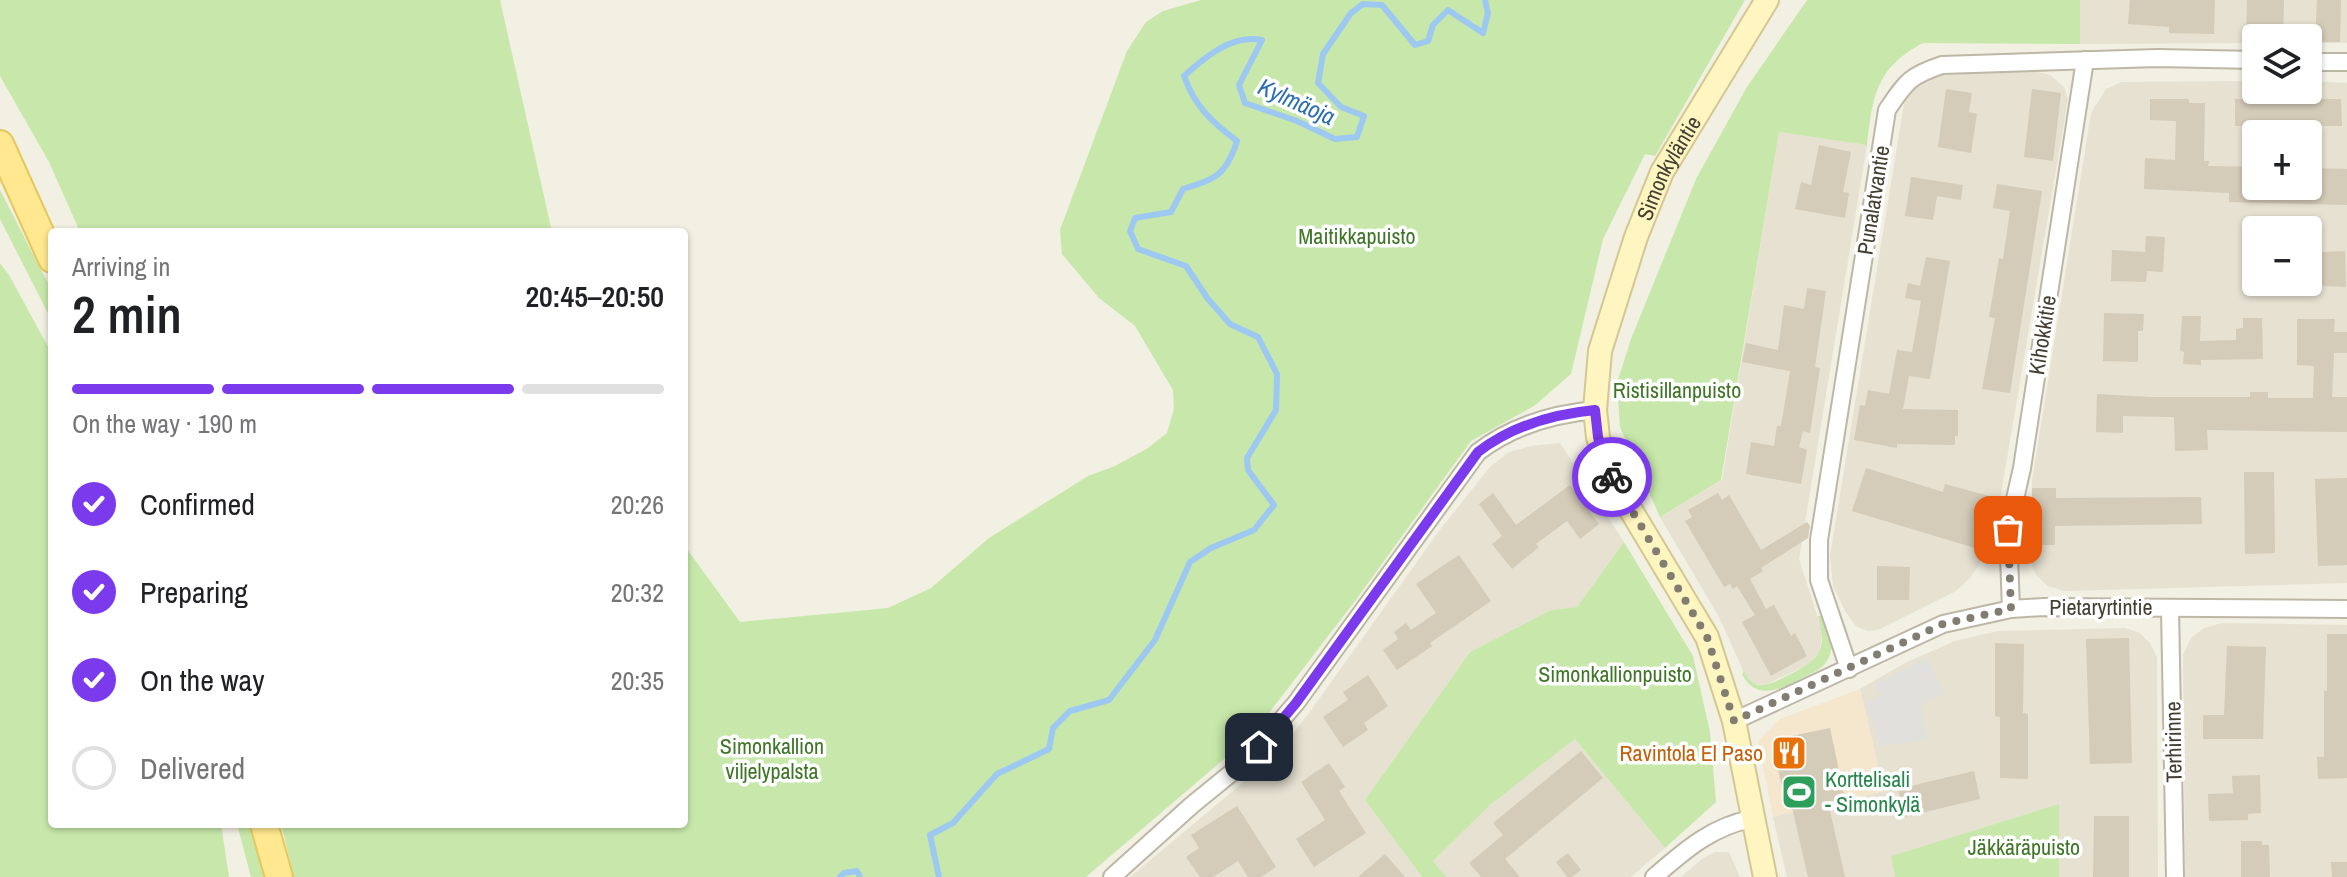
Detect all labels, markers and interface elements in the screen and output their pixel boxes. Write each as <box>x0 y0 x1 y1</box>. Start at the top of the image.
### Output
map controls <box>2242 24 2322 296</box>
button: layers <box>2242 24 2322 104</box>
water label: Kylmäoja <box>1254 70 1341 132</box>
street label: Simonkyläntie <box>1629 110 1708 225</box>
button: + <box>2242 120 2322 200</box>
street label: Punalatvantie <box>1850 143 1896 257</box>
button: − <box>2242 216 2322 296</box>
park label: Maitikkapuisto <box>1298 221 1416 251</box>
text: Arriving in <box>72 249 170 284</box>
text: 20:45–20:50 <box>525 276 664 316</box>
text: 2 min <box>72 279 182 349</box>
street label: Kihokkitie <box>2021 293 2063 377</box>
park label: Ristisillanpuisto <box>1613 375 1741 405</box>
text: On the way · 190 m <box>72 406 257 441</box>
courier <box>1572 437 1652 517</box>
icon: bike <box>1590 455 1634 499</box>
icon: check <box>72 482 116 526</box>
text: Confirmed <box>140 484 255 524</box>
text: 20:26 <box>611 487 664 522</box>
pin <box>1974 496 2042 564</box>
icon: bag <box>1986 508 2030 552</box>
icon: check <box>72 570 116 614</box>
text: Preparing <box>140 572 248 612</box>
text: 20:32 <box>611 575 664 610</box>
street label: Pietaryrtintie <box>2049 592 2153 622</box>
icon: check <box>72 658 116 702</box>
park label: Simonkallionpuisto <box>1538 659 1692 689</box>
text: On the way <box>140 660 264 700</box>
text: 20:35 <box>611 663 664 698</box>
street label: Terhirinne <box>2157 701 2189 783</box>
pin <box>1225 713 1293 781</box>
icon: home <box>1237 725 1281 769</box>
park label: Simonkallion viljelypalsta <box>720 731 824 786</box>
restaurant icon: Ravintola El Paso <box>1770 734 1808 772</box>
place label: Ravintola El Paso <box>1620 738 1763 768</box>
text: Delivered <box>140 748 245 788</box>
place label: Korttelisali - Simonkylä <box>1825 764 1920 819</box>
sports icon: Korttelisali - Simonkylä <box>1780 773 1818 811</box>
park label: Jäkkäräpuisto <box>1968 832 2080 862</box>

